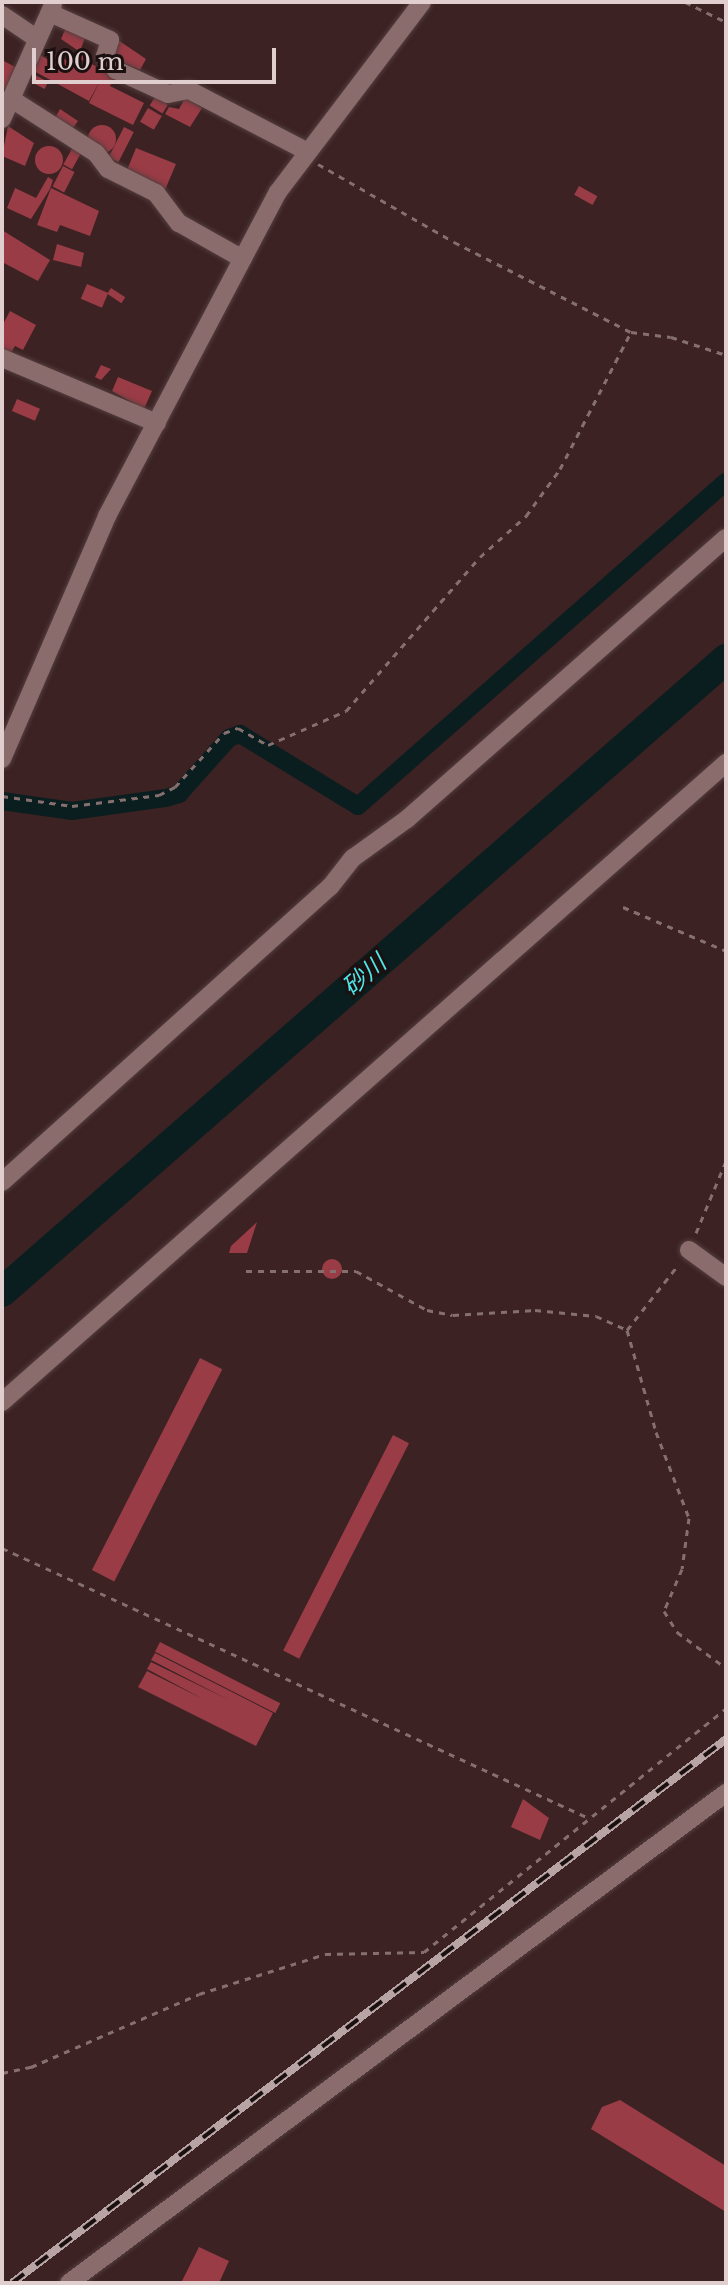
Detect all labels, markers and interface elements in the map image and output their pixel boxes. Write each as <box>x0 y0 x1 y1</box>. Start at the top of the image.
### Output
scale bar <box>36 32 280 82</box>
text: 100 m <box>46 47 124 76</box>
water label: 砂川 <box>336 948 392 1002</box>

